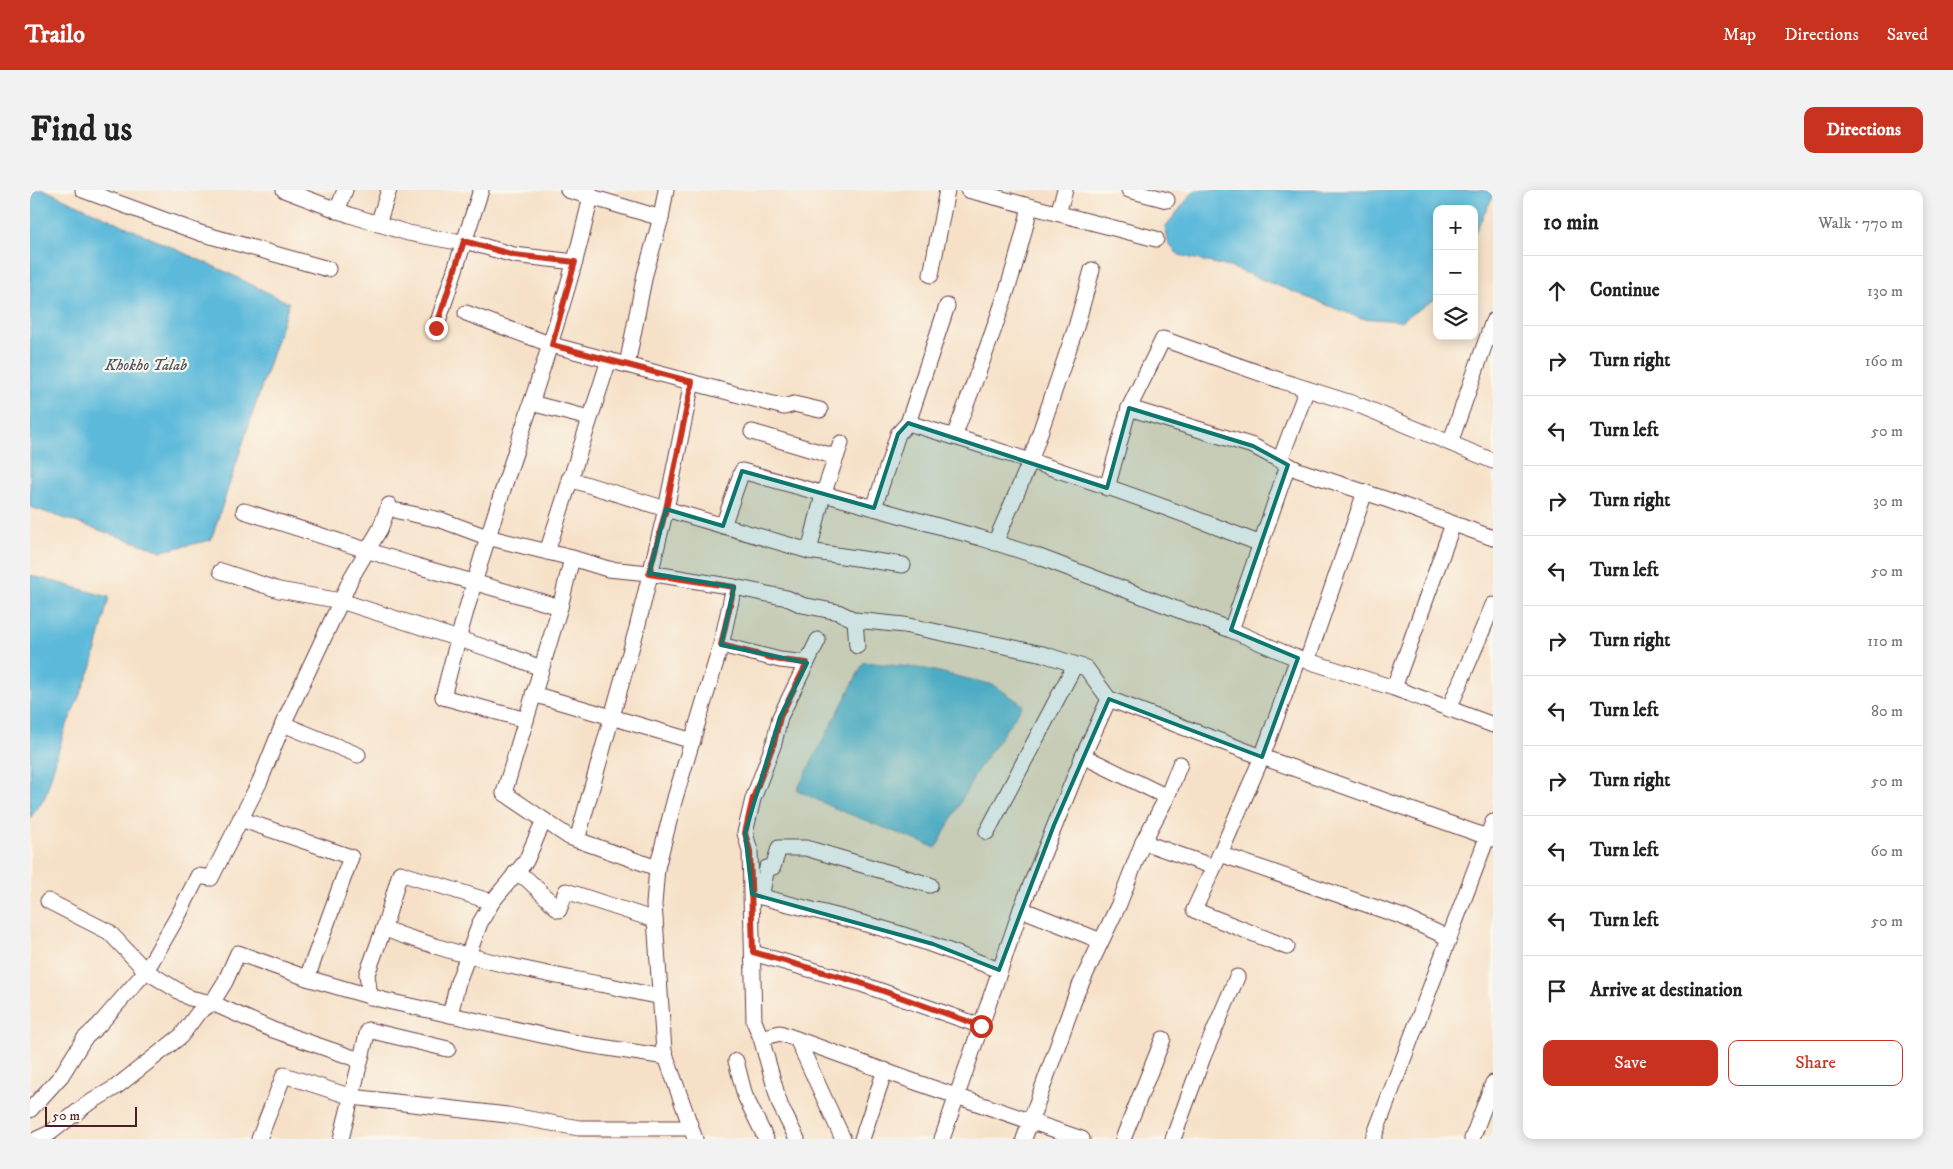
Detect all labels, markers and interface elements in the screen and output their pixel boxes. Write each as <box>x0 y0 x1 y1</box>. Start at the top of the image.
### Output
text: Trailo <box>25 20 85 50</box>
text: Map <box>1723 24 1756 46</box>
text: Directions <box>1784 24 1859 46</box>
text: Saved <box>1887 24 1928 46</box>
button: Directions <box>1804 107 1923 153</box>
text: Find us <box>30 108 132 152</box>
map controls <box>1433 205 1478 340</box>
button: + <box>1433 205 1478 250</box>
text: 10 min <box>1543 210 1599 236</box>
text: Walk · 770 m <box>1818 213 1903 233</box>
button: − <box>1433 250 1478 295</box>
icon: ahead <box>1543 277 1571 305</box>
text: Continue <box>1590 279 1660 302</box>
text: 130 m <box>1867 281 1903 301</box>
button: layers <box>1433 295 1478 340</box>
route end <box>425 317 448 340</box>
icon: right <box>1543 347 1571 375</box>
text: Turn right <box>1590 349 1670 372</box>
text: 160 m <box>1865 351 1903 371</box>
water label: Khokho Talab <box>104 355 187 375</box>
icon: left <box>1543 417 1571 445</box>
text: Turn left <box>1590 419 1659 442</box>
text: 50 m <box>1871 421 1903 441</box>
icon: right <box>1543 487 1571 515</box>
text: Turn right <box>1590 489 1670 512</box>
text: 30 m <box>1873 491 1903 511</box>
icon: left <box>1543 557 1571 585</box>
text: Turn left <box>1590 559 1659 582</box>
text: 50 m <box>1871 561 1903 581</box>
icon: right <box>1543 627 1571 655</box>
text: Turn right <box>1590 629 1670 652</box>
text: 110 m <box>1867 631 1903 651</box>
icon: left <box>1543 697 1571 725</box>
text: Turn left <box>1590 699 1659 722</box>
text: 80 m <box>1871 701 1903 721</box>
icon: right <box>1543 767 1571 795</box>
text: Turn right <box>1590 769 1670 792</box>
text: 50 m <box>1871 771 1903 791</box>
icon: left <box>1543 837 1571 865</box>
text: Turn left <box>1590 839 1659 862</box>
text: 60 m <box>1871 841 1903 861</box>
icon: left <box>1543 907 1571 935</box>
text: Turn left <box>1590 909 1659 932</box>
text: 50 m <box>1871 911 1903 931</box>
icon: arrive <box>1543 977 1571 1005</box>
text: Arrive at destination <box>1590 979 1742 1002</box>
route start <box>970 1015 993 1038</box>
button: Save <box>1543 1040 1718 1086</box>
button: Share <box>1728 1040 1903 1086</box>
scale bar <box>45 1104 138 1127</box>
text: 50 m <box>52 1107 80 1125</box>

